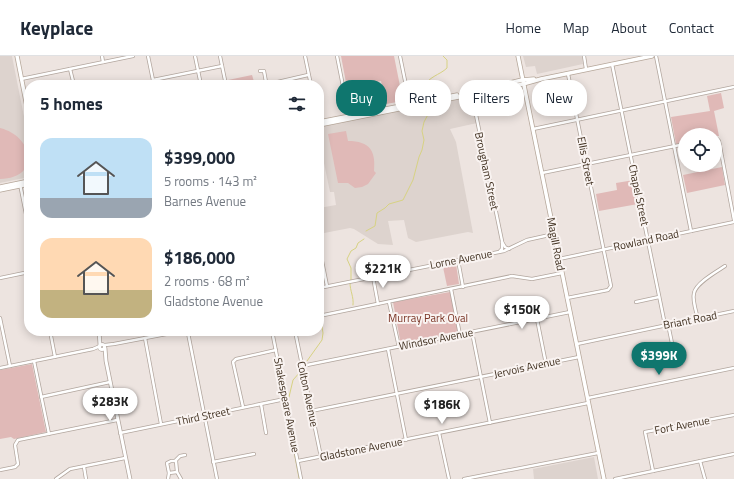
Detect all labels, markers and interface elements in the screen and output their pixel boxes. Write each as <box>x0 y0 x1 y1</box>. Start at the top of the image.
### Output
text: Keyplace <box>20 13 93 42</box>
text: Home <box>506 17 541 38</box>
text: Map <box>563 17 589 38</box>
text: About <box>611 17 647 38</box>
text: Contact <box>669 17 714 38</box>
chip: Buy <box>336 80 387 116</box>
chip: Rent <box>395 80 451 116</box>
chip: Filters <box>459 80 524 116</box>
chip: New <box>532 80 587 116</box>
text: 5 homes <box>40 91 103 117</box>
icon: filters <box>286 93 308 115</box>
map controls <box>678 128 722 172</box>
button: locate <box>678 128 722 172</box>
street label: Brougham Street <box>471 131 503 212</box>
street label: Ellis Street <box>573 135 599 187</box>
text: $399,000 <box>164 145 235 171</box>
icon: home <box>72 154 120 202</box>
street label: Chapel Street <box>625 163 653 227</box>
text: 5 rooms · 143 m² <box>164 171 257 191</box>
text: Barnes Avenue <box>164 191 246 211</box>
street label: Magill Road <box>543 216 569 272</box>
street label: Rowland Road <box>612 225 681 255</box>
text: $186,000 <box>164 245 235 271</box>
street label: Lorne Avenue <box>428 245 494 273</box>
icon: home <box>72 254 120 302</box>
pin: $221K <box>355 255 411 289</box>
text: $221K <box>365 258 401 278</box>
text: 2 rooms · 68 m² <box>164 271 250 291</box>
text: Gladstone Avenue <box>164 291 263 311</box>
pin: $150K <box>494 296 550 330</box>
text: $150K <box>504 299 540 319</box>
street label: Briant Road <box>662 307 718 333</box>
park label: Murray Park Oval <box>388 310 468 326</box>
street label: Windsor Avenue <box>397 324 475 354</box>
pin: $399K <box>631 342 687 376</box>
text: $399K <box>641 345 677 365</box>
street label: Jervois Avenue <box>492 352 562 382</box>
street label: Shakespeare Avenue <box>270 356 304 454</box>
street label: Colton Avenue <box>293 360 323 429</box>
pin: $283K <box>82 388 138 422</box>
text: $283K <box>92 391 128 411</box>
pin: $186K <box>414 391 470 425</box>
text: $186K <box>424 394 460 414</box>
street label: Third Street <box>175 402 231 429</box>
street label: Fort Avenue <box>653 412 711 438</box>
street label: Gladstone Avenue <box>318 433 404 465</box>

